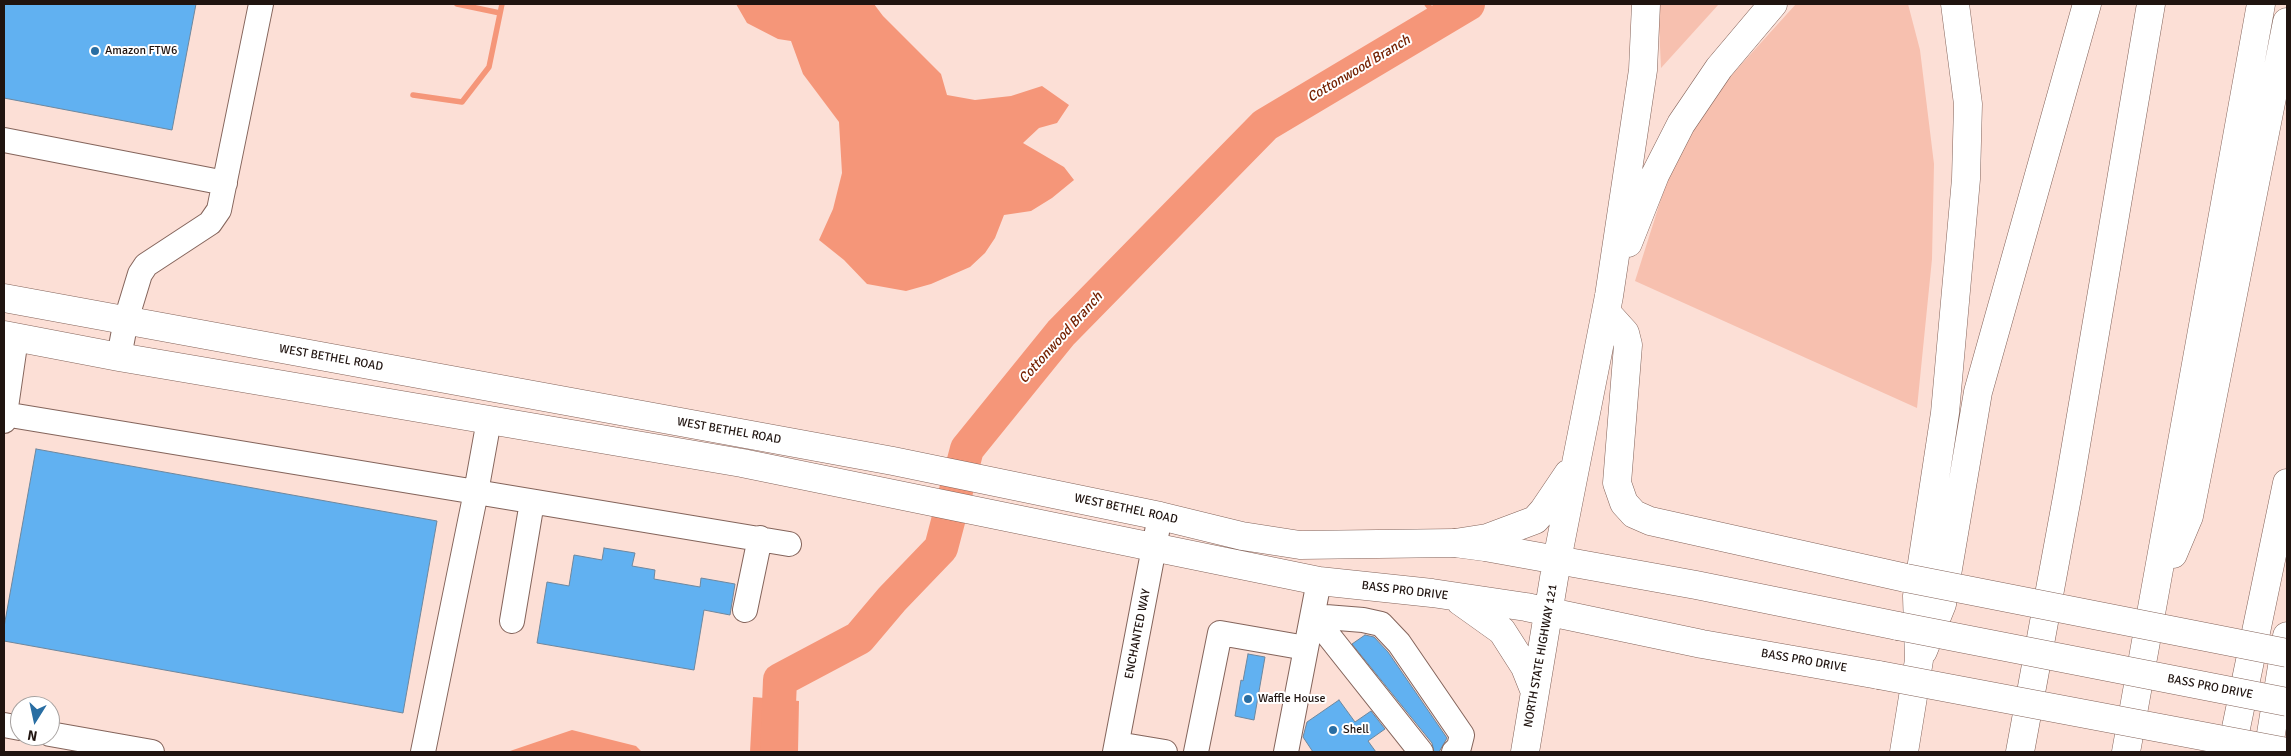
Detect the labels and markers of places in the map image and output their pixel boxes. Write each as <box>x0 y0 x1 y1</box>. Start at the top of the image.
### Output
place label: Amazon FTW6 <box>105 44 177 58</box>
marker: Amazon FTW6 <box>89 45 101 57</box>
place label: Waffle House <box>1258 692 1326 706</box>
marker: Waffle House <box>1242 693 1254 705</box>
place label: Shell <box>1343 723 1369 737</box>
marker: Shell <box>1327 724 1339 736</box>

